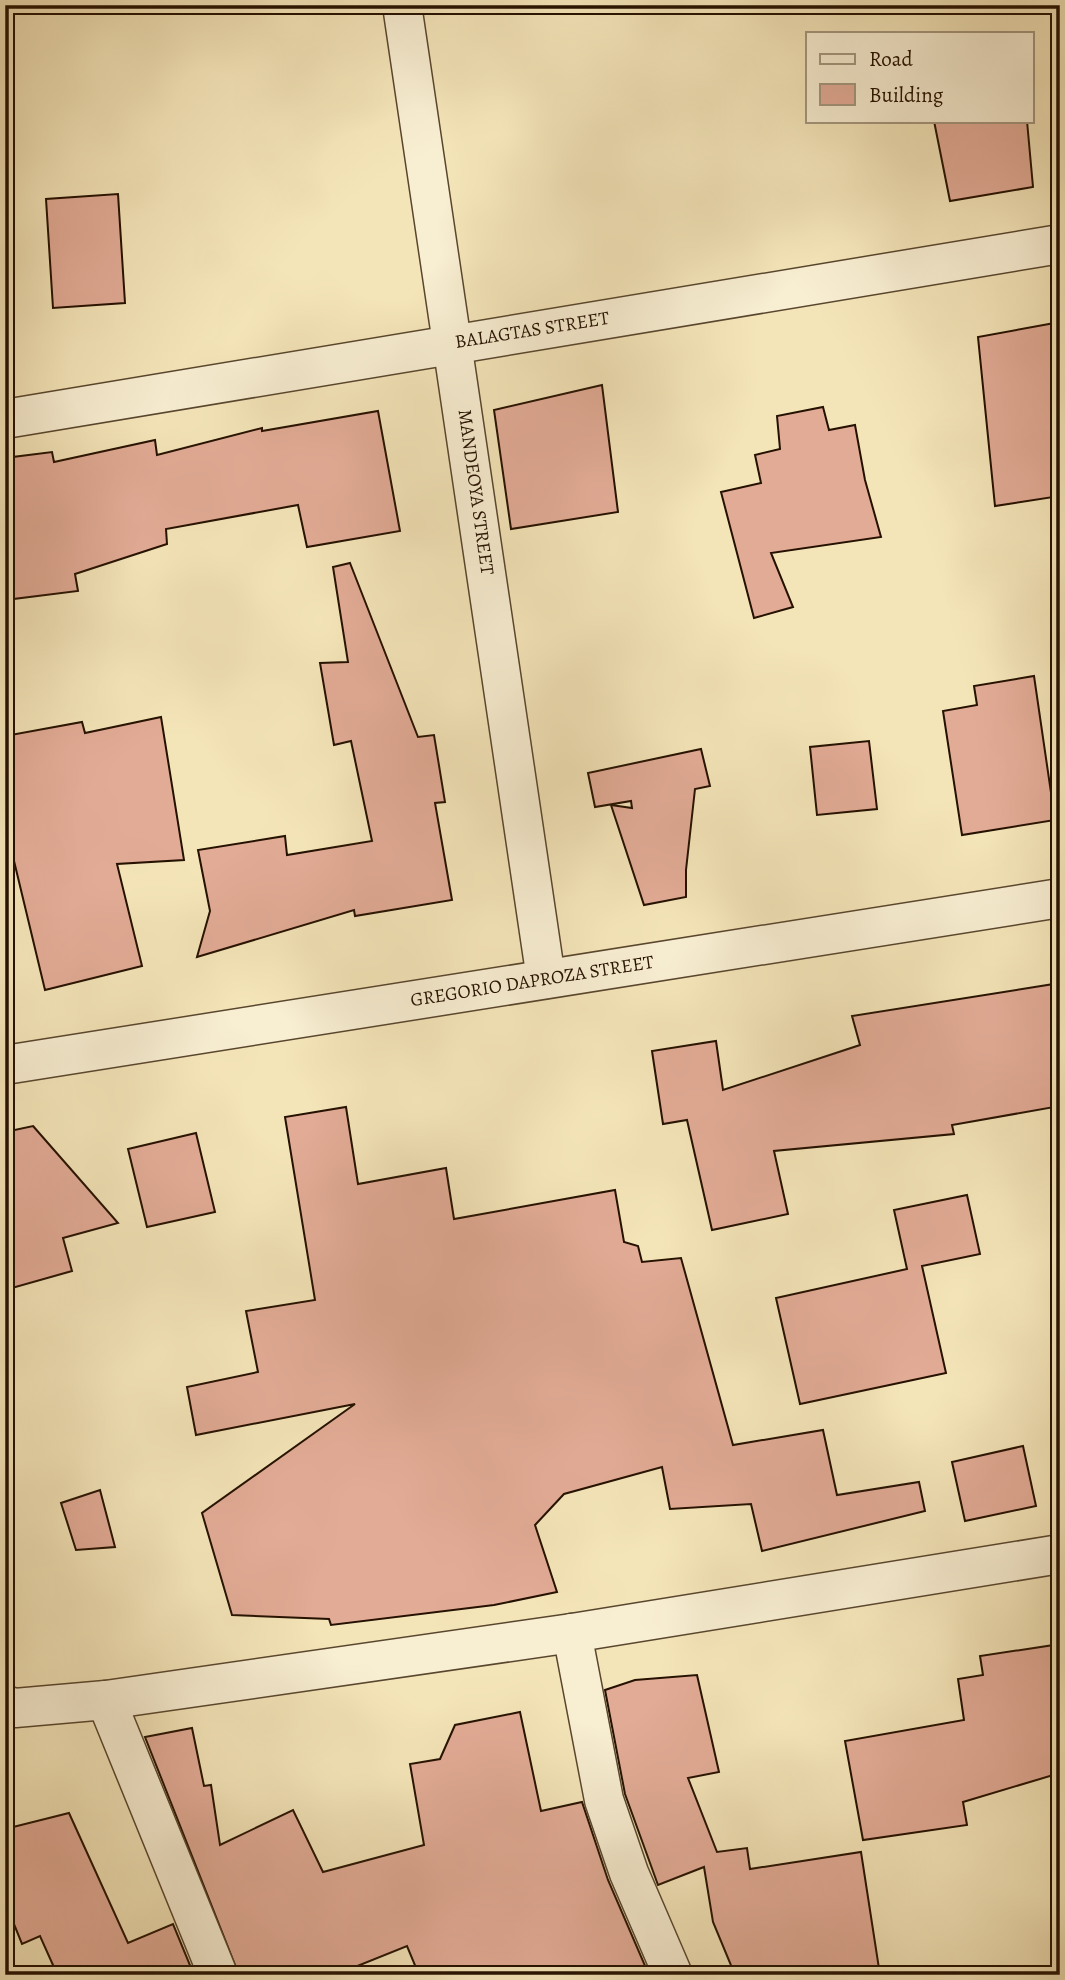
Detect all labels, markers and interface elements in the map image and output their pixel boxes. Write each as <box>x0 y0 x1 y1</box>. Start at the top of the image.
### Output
legend <box>806 32 1034 122</box>
text: Road <box>869 45 913 73</box>
text: Building <box>869 81 944 109</box>
street label: BALAGTAS STREET <box>453 305 612 355</box>
street label: MANDEOYA STREET <box>452 407 501 577</box>
street label: GREGORIO DAPROZA STREET <box>408 949 656 1013</box>

